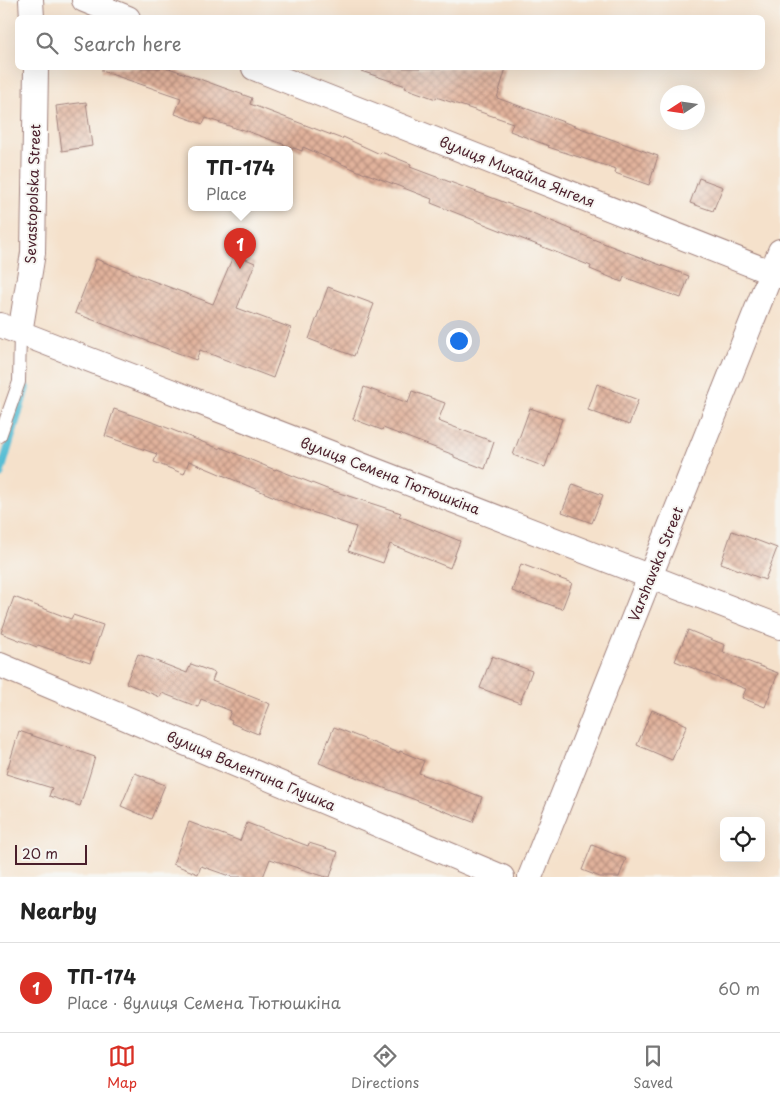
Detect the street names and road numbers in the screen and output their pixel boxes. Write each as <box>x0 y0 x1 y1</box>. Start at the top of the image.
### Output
street label: Sevastopolska Street <box>20 124 45 264</box>
street label: вулиця Михайла Янгеля <box>436 131 598 212</box>
street label: вулиця Семена Тютюшкіна <box>297 432 483 520</box>
street label: Varshavska Street <box>623 503 688 624</box>
street label: вулиця Валентина Глушка <box>164 725 339 816</box>

